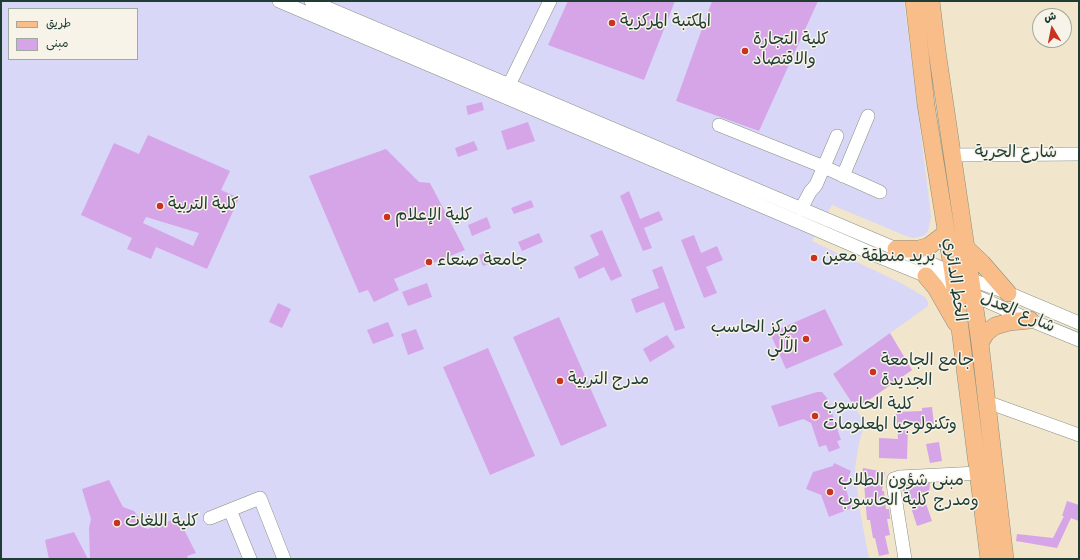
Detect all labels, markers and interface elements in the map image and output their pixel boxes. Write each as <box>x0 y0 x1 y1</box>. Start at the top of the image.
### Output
legend <box>8 8 138 60</box>
north arrow <box>1032 8 1072 48</box>
text: ش <box>1043 8 1057 26</box>
place label: المكتبة المركزية <box>620 13 711 33</box>
text: طريق <box>46 15 71 33</box>
marker: المكتبة المركزية <box>607 18 617 28</box>
place label: كلية التجارة والاقتصاد <box>753 31 829 71</box>
text: مبنى <box>46 35 69 53</box>
marker: كلية التجارة والاقتصاد <box>740 46 750 56</box>
street label: شارع الحرية <box>975 144 1057 164</box>
place label: كلية التربية <box>168 196 239 216</box>
marker: كلية التربية <box>155 201 165 211</box>
place label: كلية الإعلام <box>395 207 472 227</box>
marker: كلية الإعلام <box>382 212 392 222</box>
street label: الخط الدائري <box>937 237 969 323</box>
place label: بريد منطقة معين <box>822 248 936 268</box>
place label: جامعة صنعاء <box>437 252 528 272</box>
marker: بريد منطقة معين <box>809 253 819 263</box>
marker: جامعة صنعاء <box>424 257 434 267</box>
street label: شارع العدل <box>977 289 1057 339</box>
place label: مركز الحاسب الآلي <box>711 319 798 359</box>
marker: مركز الحاسب الآلي <box>801 334 811 344</box>
place label: جامع الجامعة الجديدة <box>881 352 974 392</box>
marker: جامع الجامعة الجديدة <box>868 367 878 377</box>
place label: مدرج التربية <box>568 371 649 391</box>
marker: مدرج التربية <box>555 376 565 386</box>
place label: كلية الحاسوب وتكنولوجيا المعلومات <box>823 396 957 436</box>
marker: كلية الحاسوب وتكنولوجيا المعلومات <box>810 411 820 421</box>
place label: مبنى شؤون الطلاب ومدرج كلية الحاسوب <box>838 472 979 512</box>
marker: مبنى شؤون الطلاب ومدرج كلية الحاسوب <box>825 487 835 497</box>
place label: كلية اللغات <box>125 513 199 533</box>
marker: كلية اللغات <box>112 518 122 528</box>

